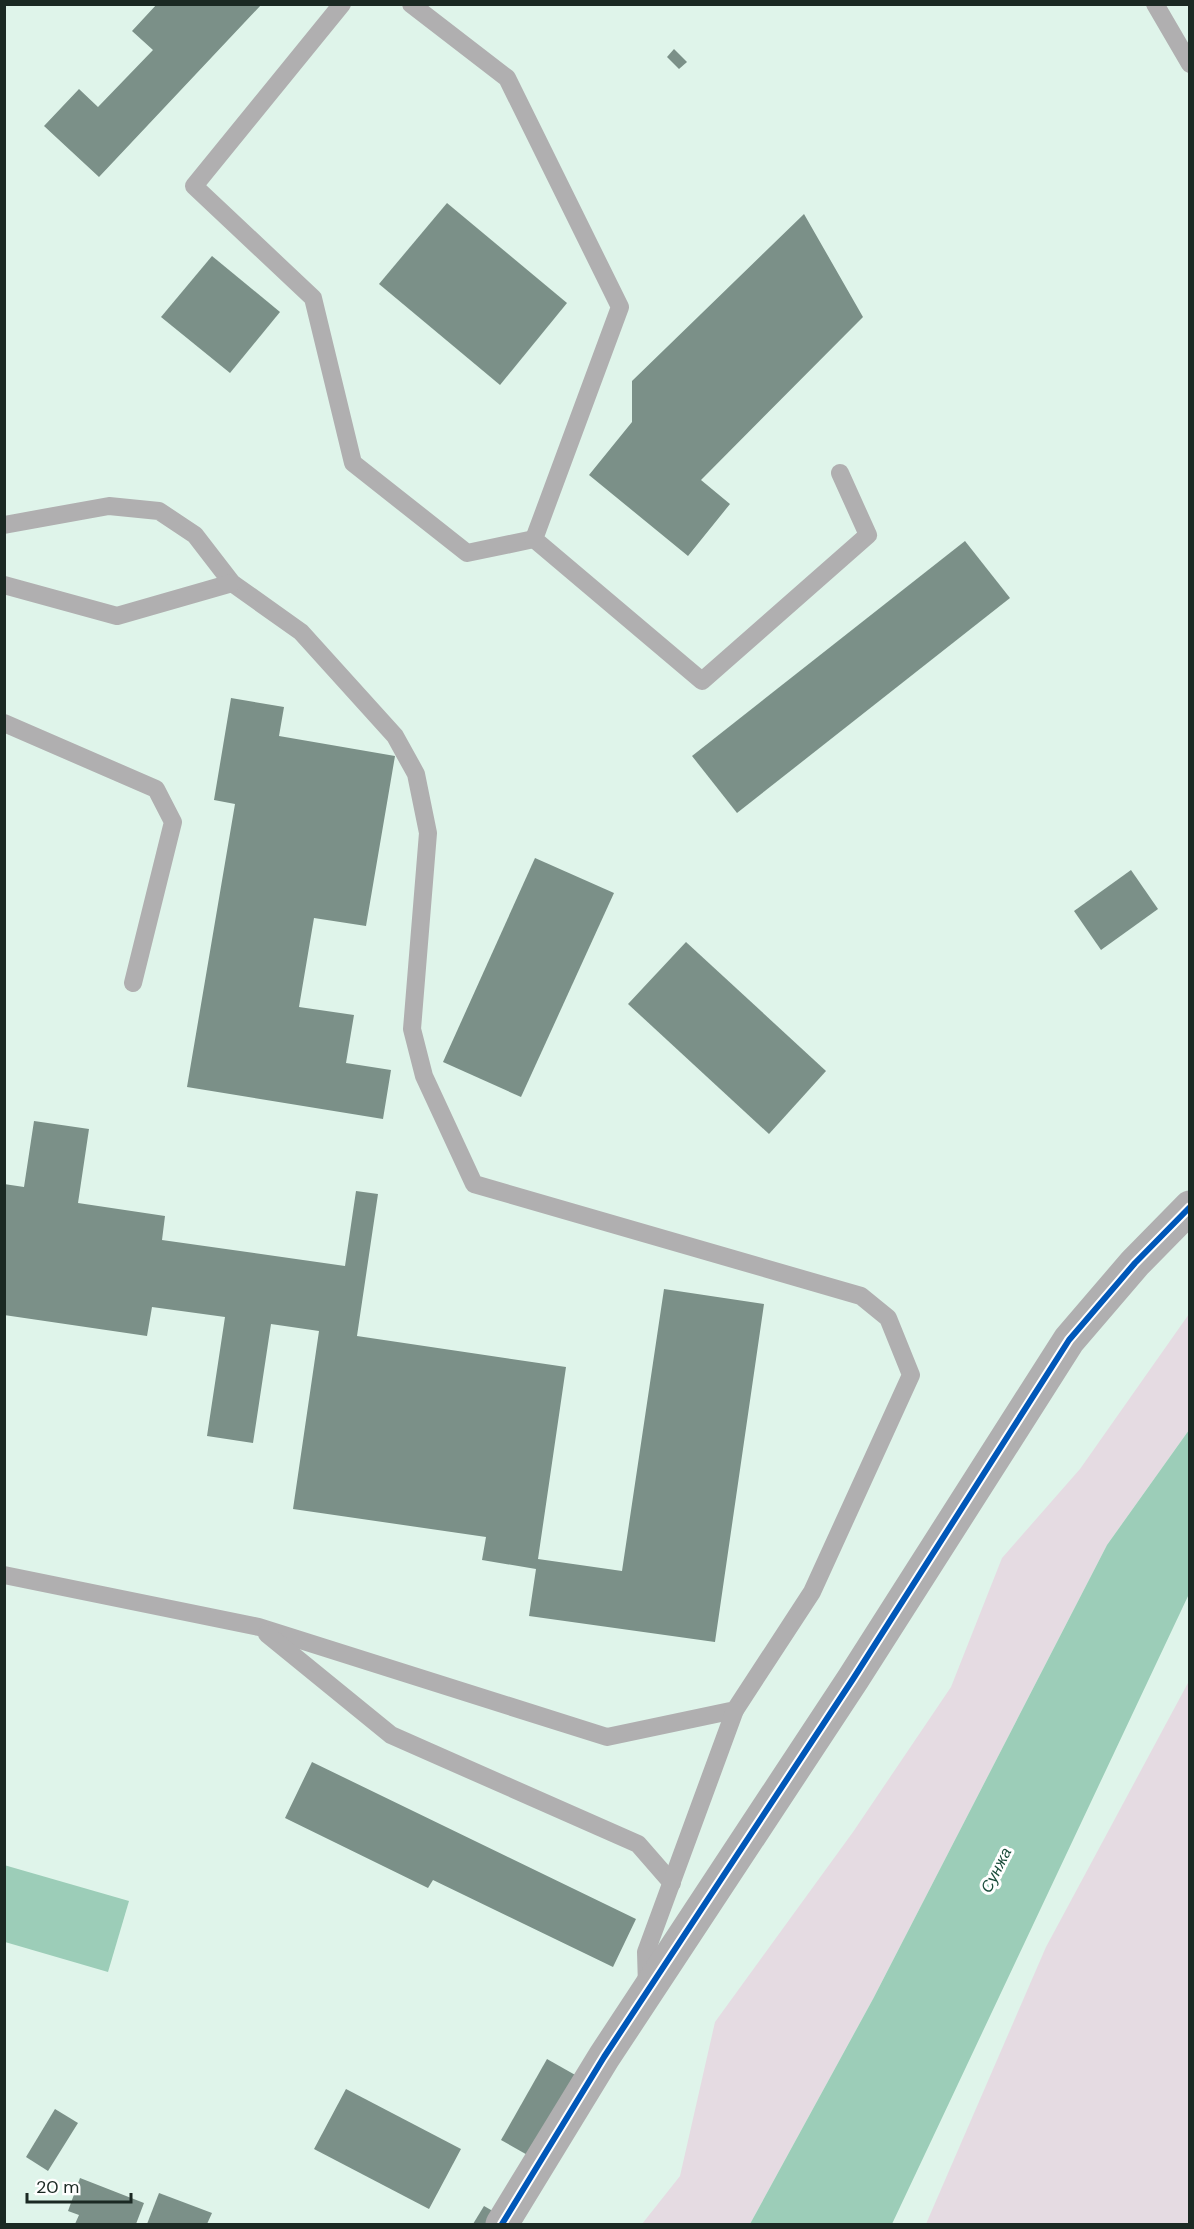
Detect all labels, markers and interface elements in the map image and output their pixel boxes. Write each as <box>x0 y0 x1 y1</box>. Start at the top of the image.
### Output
water label: Сунжа <box>976 1844 1016 1896</box>
scale bar <box>27 2166 130 2204</box>
text: 20 m <box>36 2175 79 2199</box>

